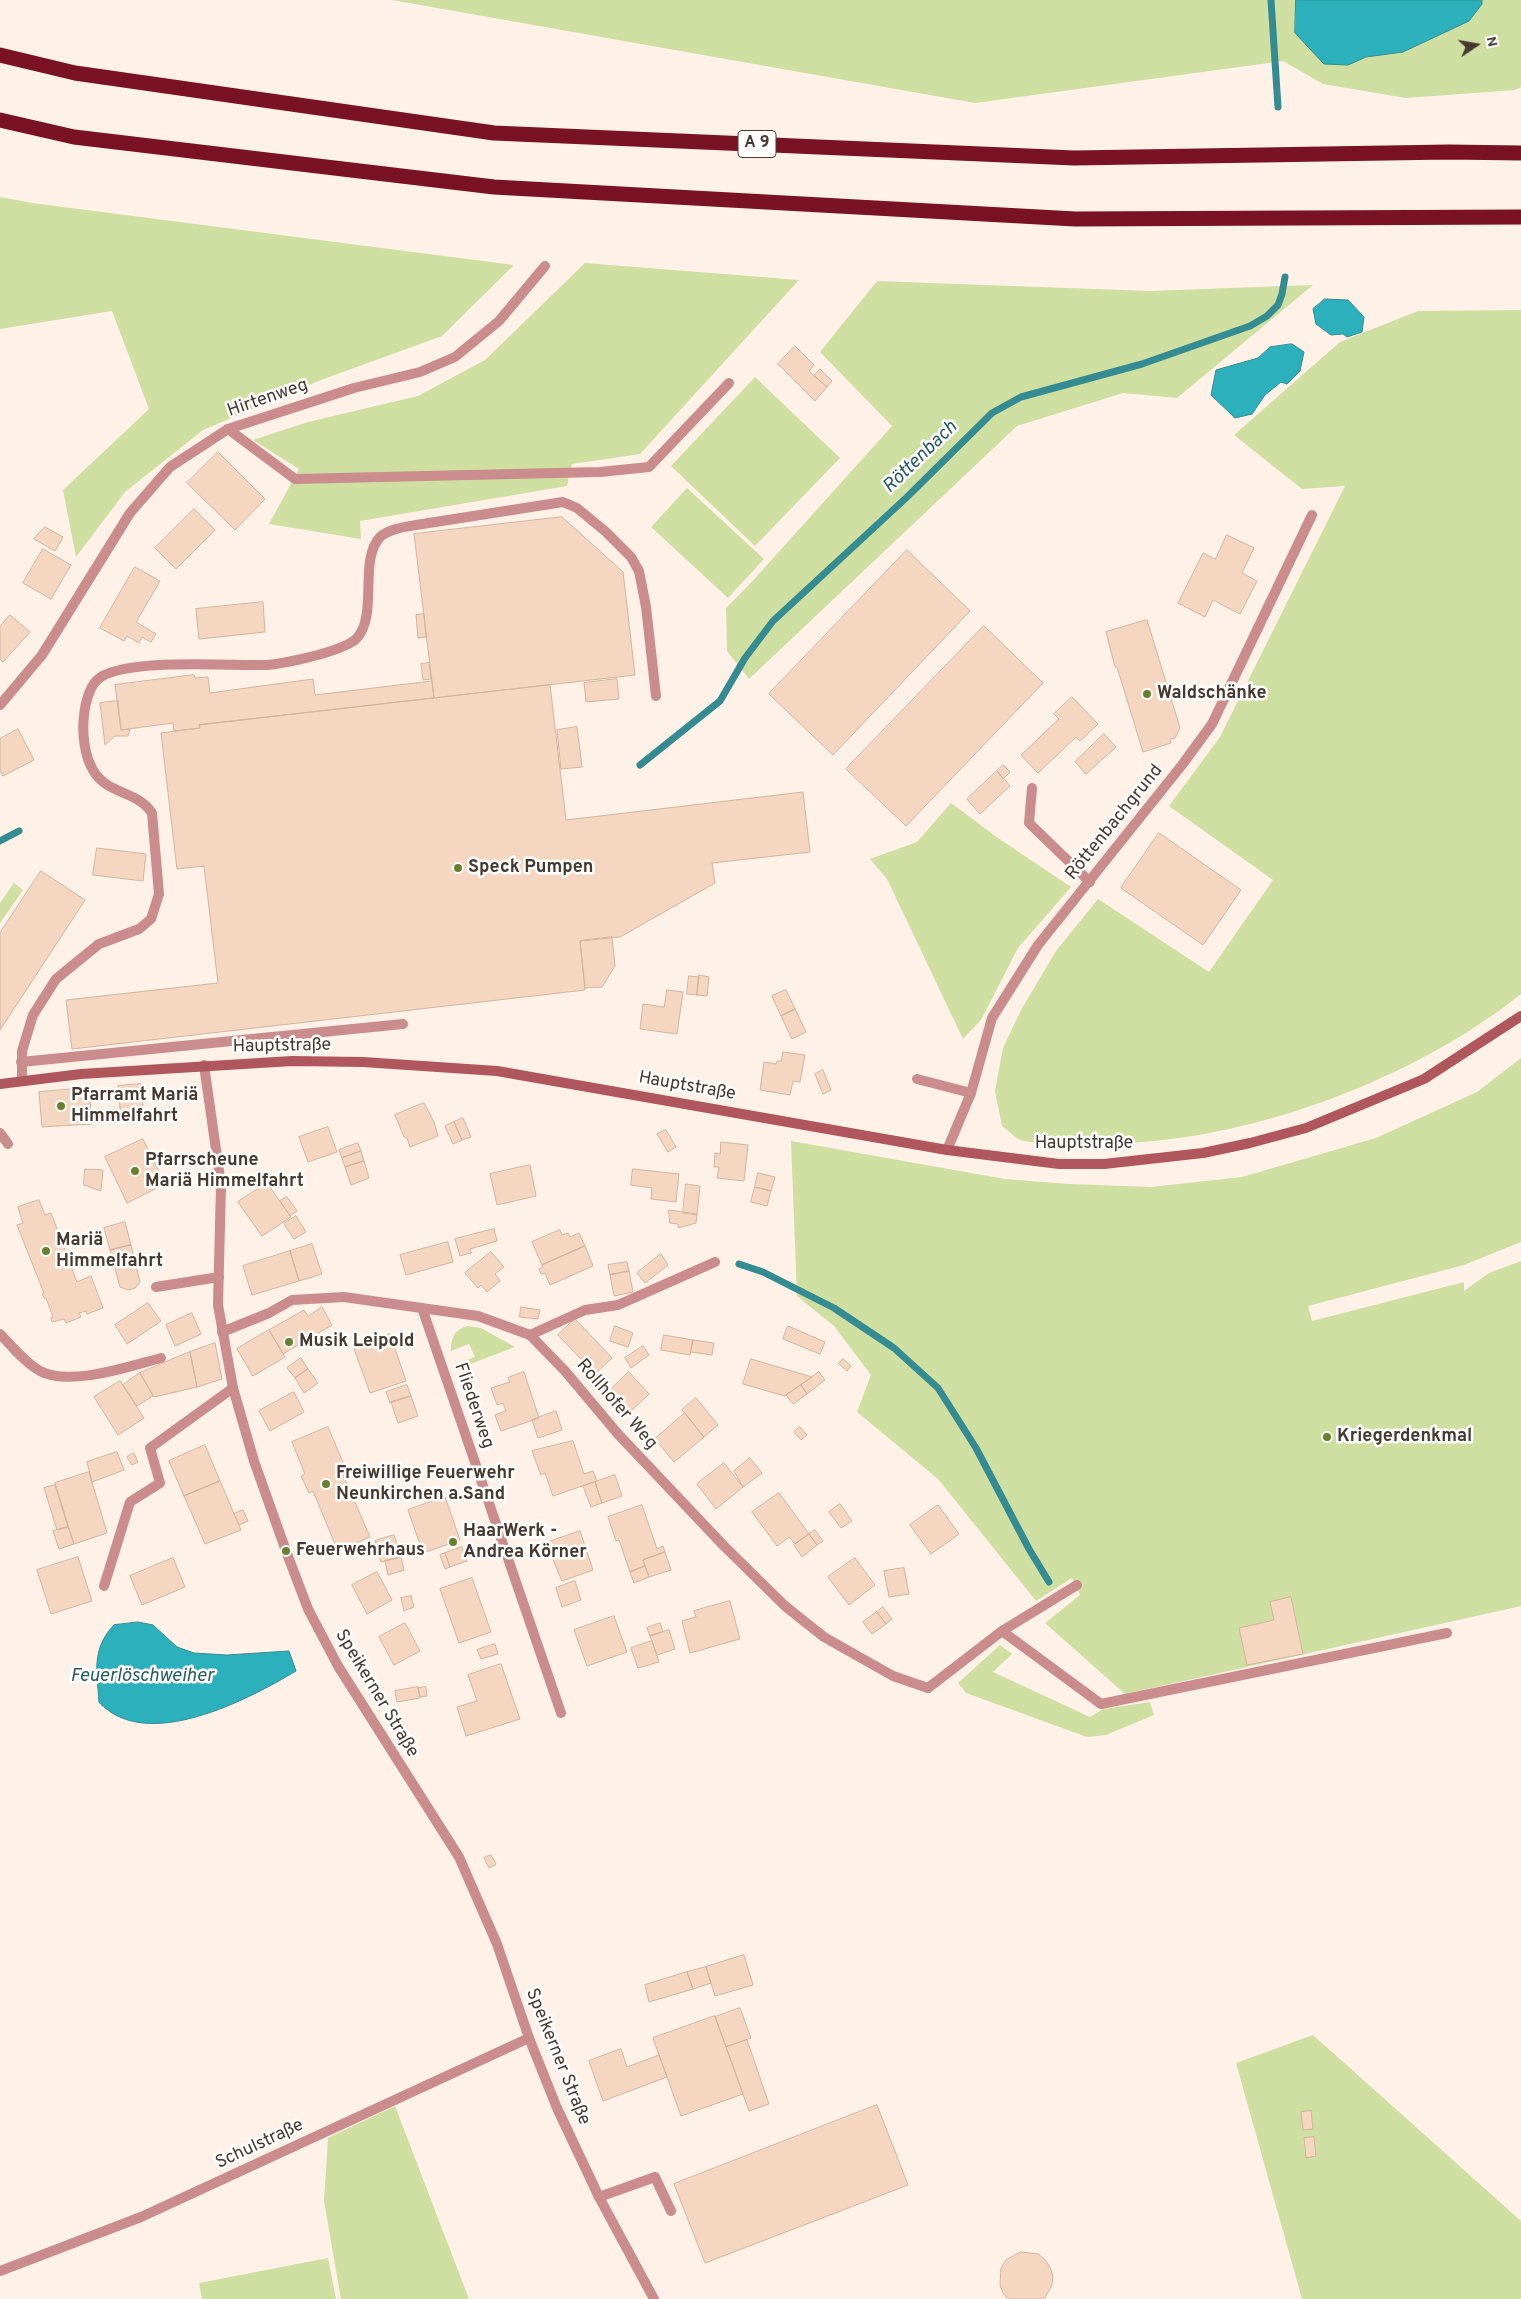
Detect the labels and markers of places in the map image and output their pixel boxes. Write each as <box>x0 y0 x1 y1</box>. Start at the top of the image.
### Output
place label: Waldschänke <box>1157 683 1267 705</box>
marker: Waldschänke <box>1141 688 1153 700</box>
place label: Speck Pumpen <box>468 857 594 879</box>
marker: Speck Pumpen <box>452 862 464 874</box>
place label: Pfarramt Mariä Himmelfahrt <box>71 1085 198 1128</box>
marker: Pfarramt Mariä Himmelfahrt <box>55 1100 67 1112</box>
place label: Pfarrscheune Mariä Himmelfahrt <box>145 1150 304 1192</box>
marker: Pfarrscheune Mariä Himmelfahrt <box>129 1165 141 1177</box>
place label: Mariä Himmelfahrt <box>56 1230 163 1272</box>
marker: Mariä Himmelfahrt <box>40 1245 52 1257</box>
place label: Musik Leipold <box>299 1331 414 1353</box>
marker: Musik Leipold <box>283 1336 295 1348</box>
place label: Kriegerdenkmal <box>1337 1426 1472 1448</box>
marker: Kriegerdenkmal <box>1321 1431 1333 1443</box>
place label: Freiwillige Feuerwehr Neunkirchen a.Sand <box>336 1463 515 1506</box>
marker: Freiwillige Feuerwehr Neunkirchen a.Sand <box>320 1478 332 1490</box>
place label: HaarWerk - Andrea Körner <box>463 1521 587 1564</box>
marker: HaarWerk - Andrea Körner <box>447 1536 459 1548</box>
place label: Feuerwehrhaus <box>296 1540 425 1562</box>
marker: Feuerwehrhaus <box>280 1545 292 1557</box>

